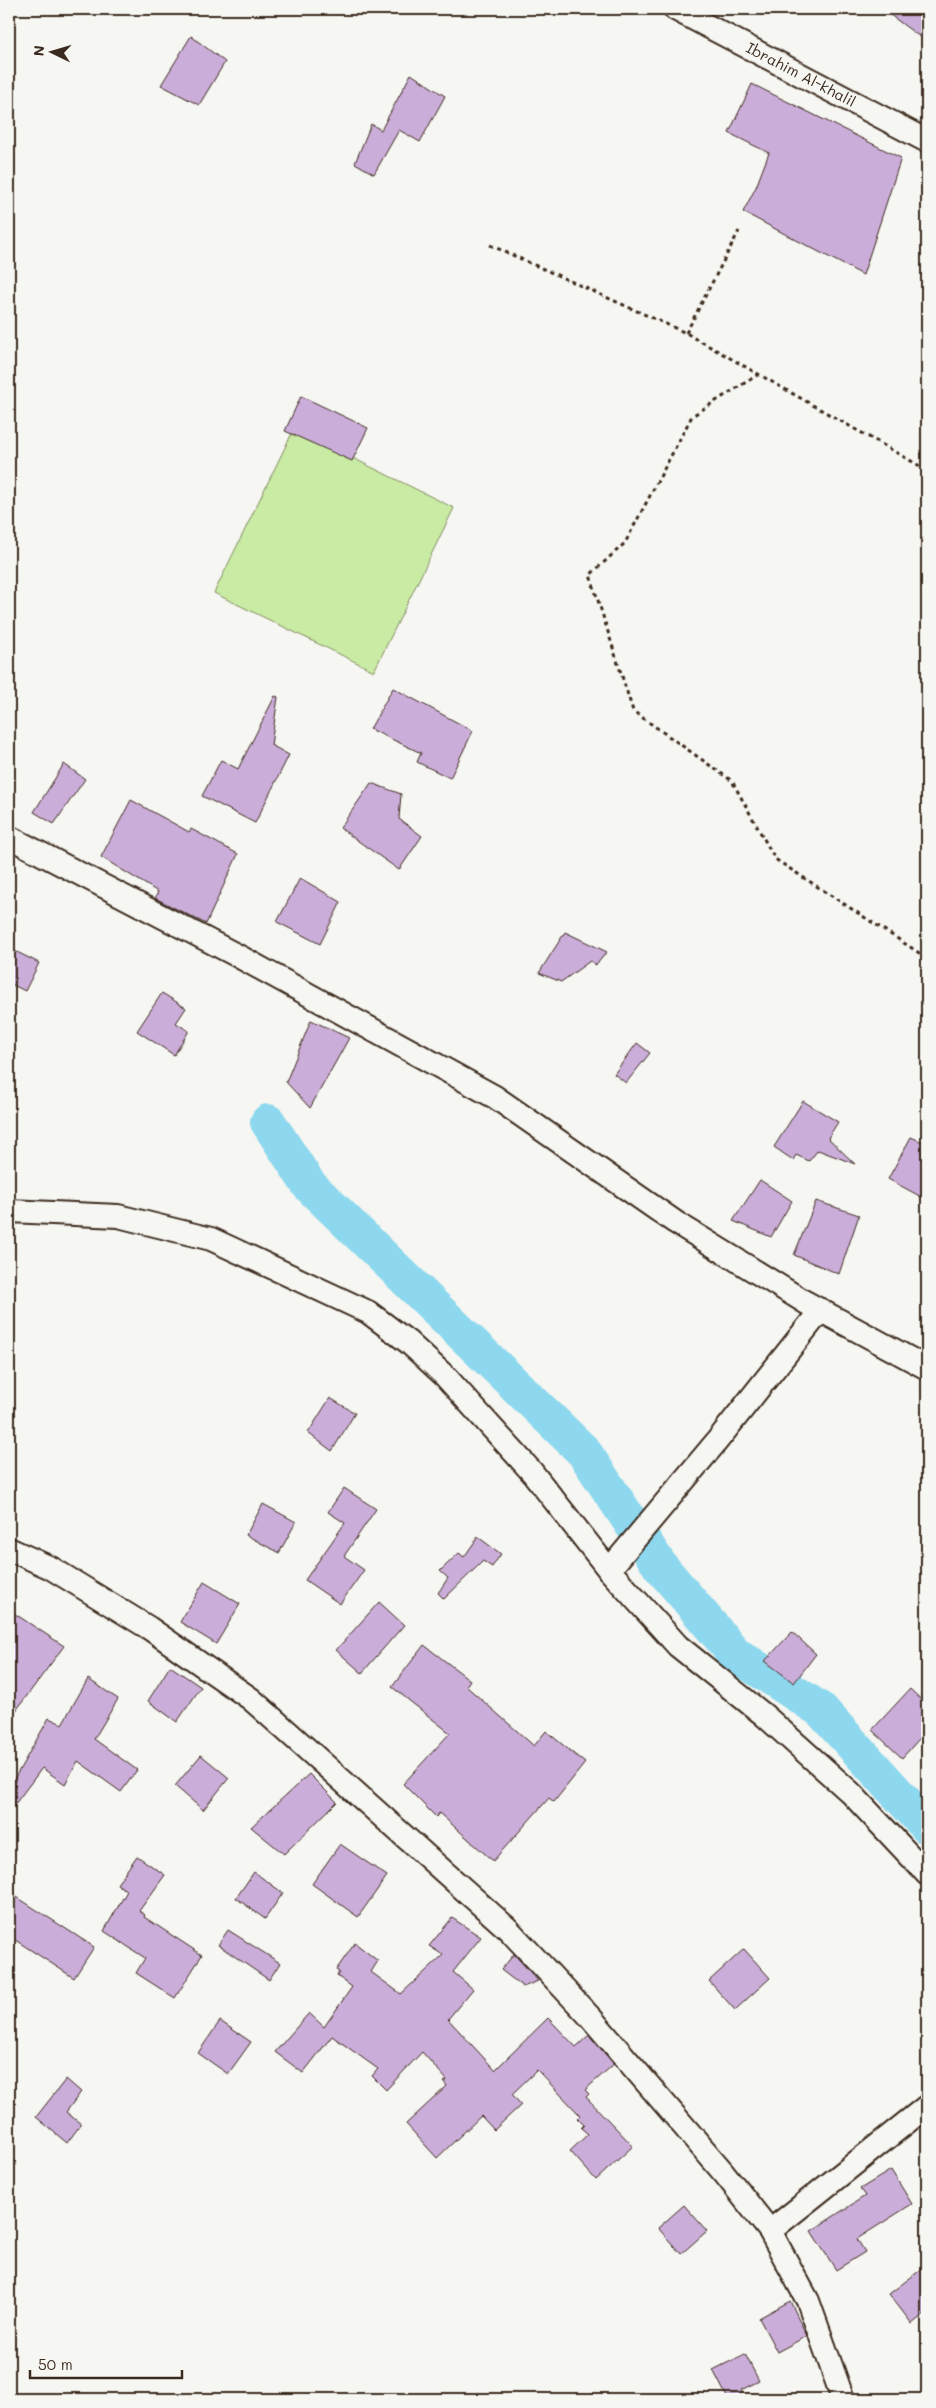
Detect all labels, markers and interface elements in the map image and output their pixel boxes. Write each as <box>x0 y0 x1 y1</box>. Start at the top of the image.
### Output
north arrow <box>28 28 78 78</box>
street label: Ibrahim Al-khalil <box>743 37 860 111</box>
text: N <box>29 45 48 57</box>
scale bar <box>30 2348 182 2380</box>
text: 50 m <box>38 2354 73 2374</box>

